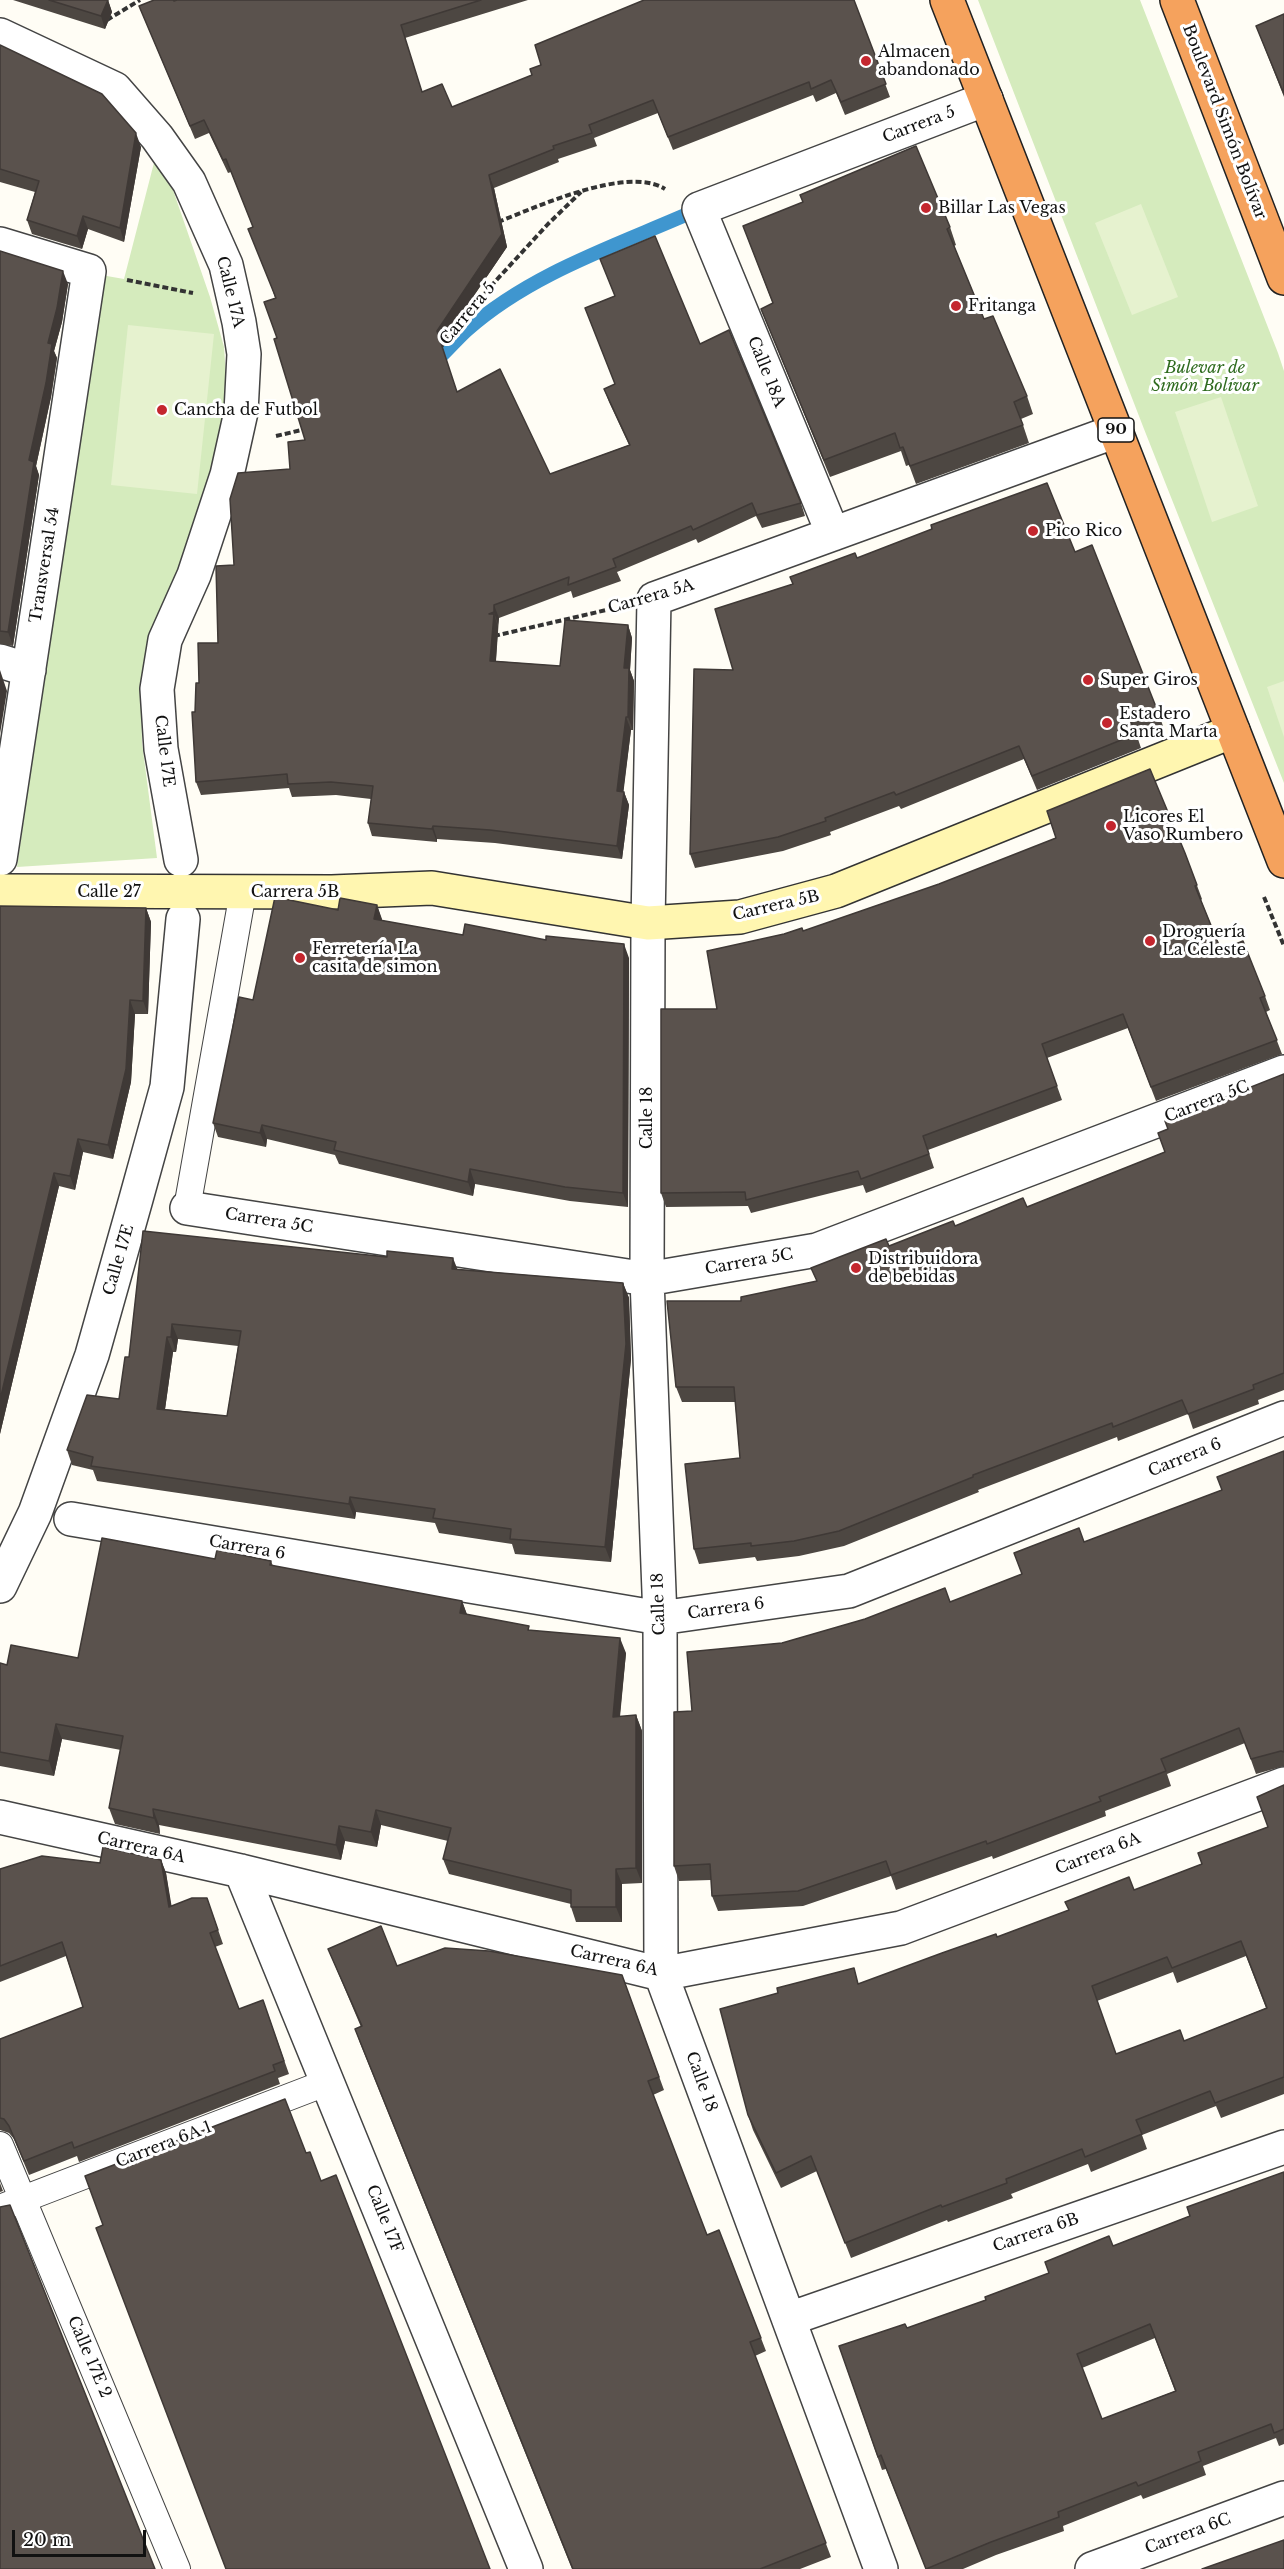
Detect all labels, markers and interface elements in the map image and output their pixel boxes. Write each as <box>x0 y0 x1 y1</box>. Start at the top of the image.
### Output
street label: Boulevard Simón Bolívar <box>1178 22 1270 222</box>
place label: Almacen abandonado <box>878 42 980 80</box>
marker: Almacen abandonado <box>859 54 873 68</box>
street label: Carrera 5 <box>880 102 958 148</box>
place label: Billar Las Vegas <box>938 198 1066 218</box>
marker: Billar Las Vegas <box>919 201 933 215</box>
street label: Calle 17A <box>212 254 248 330</box>
street label: Carrera 5 <box>436 279 500 349</box>
place label: Fritanga <box>968 296 1036 316</box>
marker: Fritanga <box>949 299 963 313</box>
street label: Calle 18A <box>743 334 789 410</box>
park label: Bulevar de Simón Bolívar <box>1151 358 1259 396</box>
place label: Cancha de Futbol <box>174 400 318 420</box>
marker: Cancha de Futbol <box>155 403 169 417</box>
road number: 90 <box>1098 418 1134 442</box>
street label: Transversal 54 <box>26 506 64 624</box>
place label: Pico Rico <box>1045 521 1122 541</box>
marker: Pico Rico <box>1026 524 1040 538</box>
street label: Carrera 5A <box>606 576 696 618</box>
place label: Super Giros <box>1100 670 1198 690</box>
marker: Super Giros <box>1081 673 1095 687</box>
place label: Estadero Santa Marta <box>1119 704 1218 742</box>
street label: Calle 17E <box>150 714 178 788</box>
marker: Estadero Santa Marta <box>1100 716 1114 730</box>
place label: Licores El Vaso Rumbero <box>1123 807 1243 845</box>
marker: Licores El Vaso Rumbero <box>1104 819 1118 833</box>
street label: Calle 27 <box>77 882 141 902</box>
street label: Carrera 5B <box>251 882 339 902</box>
street label: Carrera 5B <box>731 887 821 925</box>
place label: Droguería La Celeste <box>1162 922 1246 960</box>
marker: Droguería La Celeste <box>1143 934 1157 948</box>
place label: Ferretería La casita de simon <box>312 939 438 977</box>
marker: Ferretería La casita de simon <box>293 951 307 965</box>
street label: Carrera 5C <box>1162 1077 1252 1127</box>
street label: Calle 18 <box>637 1087 657 1149</box>
street label: Carrera 5C <box>224 1205 314 1237</box>
street label: Calle 17E <box>100 1222 138 1298</box>
street label: Carrera 5C <box>704 1245 794 1279</box>
place label: Distribuidora de bebidas <box>868 1249 978 1287</box>
marker: Distribuidora de bebidas <box>849 1261 863 1275</box>
street label: Carrera 6 <box>1146 1435 1224 1481</box>
street label: Carrera 6 <box>207 1532 287 1564</box>
street label: Calle 18 <box>648 1572 670 1636</box>
street label: Carrera 6 <box>686 1594 766 1624</box>
street label: Carrera 6A <box>95 1829 187 1867</box>
street label: Carrera 6A <box>1053 1829 1143 1879</box>
street label: Carrera 6A <box>568 1942 660 1980</box>
street label: Calle 18 <box>681 2049 721 2115</box>
street label: Carrera 6A 1 <box>113 2118 215 2172</box>
street label: Calle 17F <box>362 2182 406 2256</box>
street label: Carrera 6B <box>991 2209 1081 2257</box>
street label: Calle 17E 2 <box>63 2313 115 2401</box>
street label: Carrera 6C <box>1142 2510 1234 2558</box>
scale bar <box>15 2518 148 2556</box>
text: 20 m <box>23 2529 71 2551</box>

